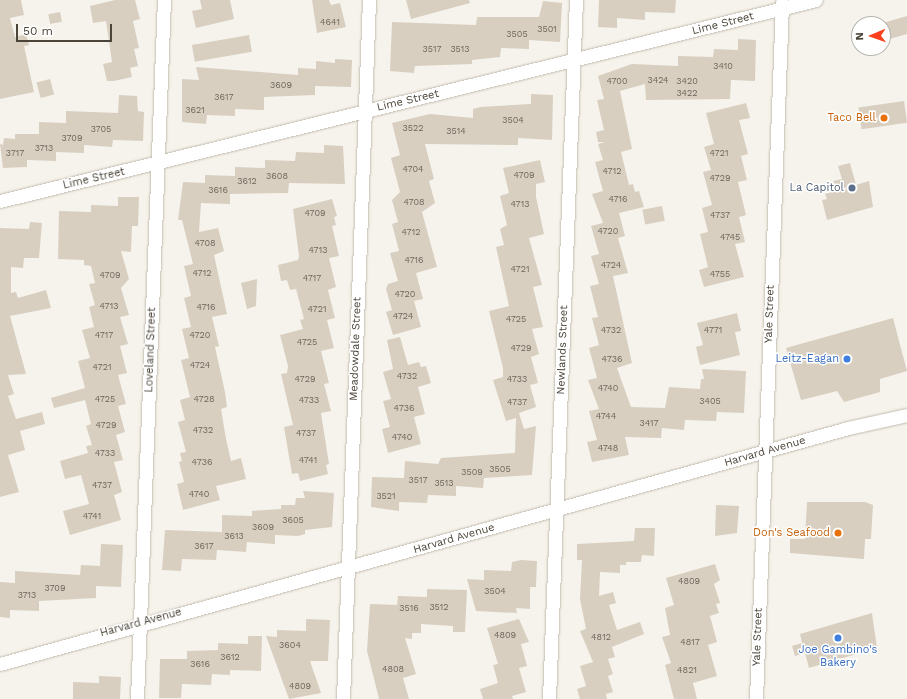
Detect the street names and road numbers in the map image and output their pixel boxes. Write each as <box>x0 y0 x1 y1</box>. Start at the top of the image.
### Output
street label: Lime Street <box>691 10 755 38</box>
street label: Lime Street <box>376 87 440 115</box>
street label: Lime Street <box>62 165 126 193</box>
street label: Yale Street <box>762 285 778 343</box>
street label: Meadowdale Street <box>348 297 364 401</box>
street label: Newlands Street <box>555 305 571 395</box>
street label: Loveland Street <box>143 307 159 393</box>
street label: Harvard Avenue <box>723 434 807 470</box>
street label: Harvard Avenue <box>412 521 496 557</box>
street label: Harvard Avenue <box>99 606 183 640</box>
street label: Yale Street <box>750 608 766 666</box>

